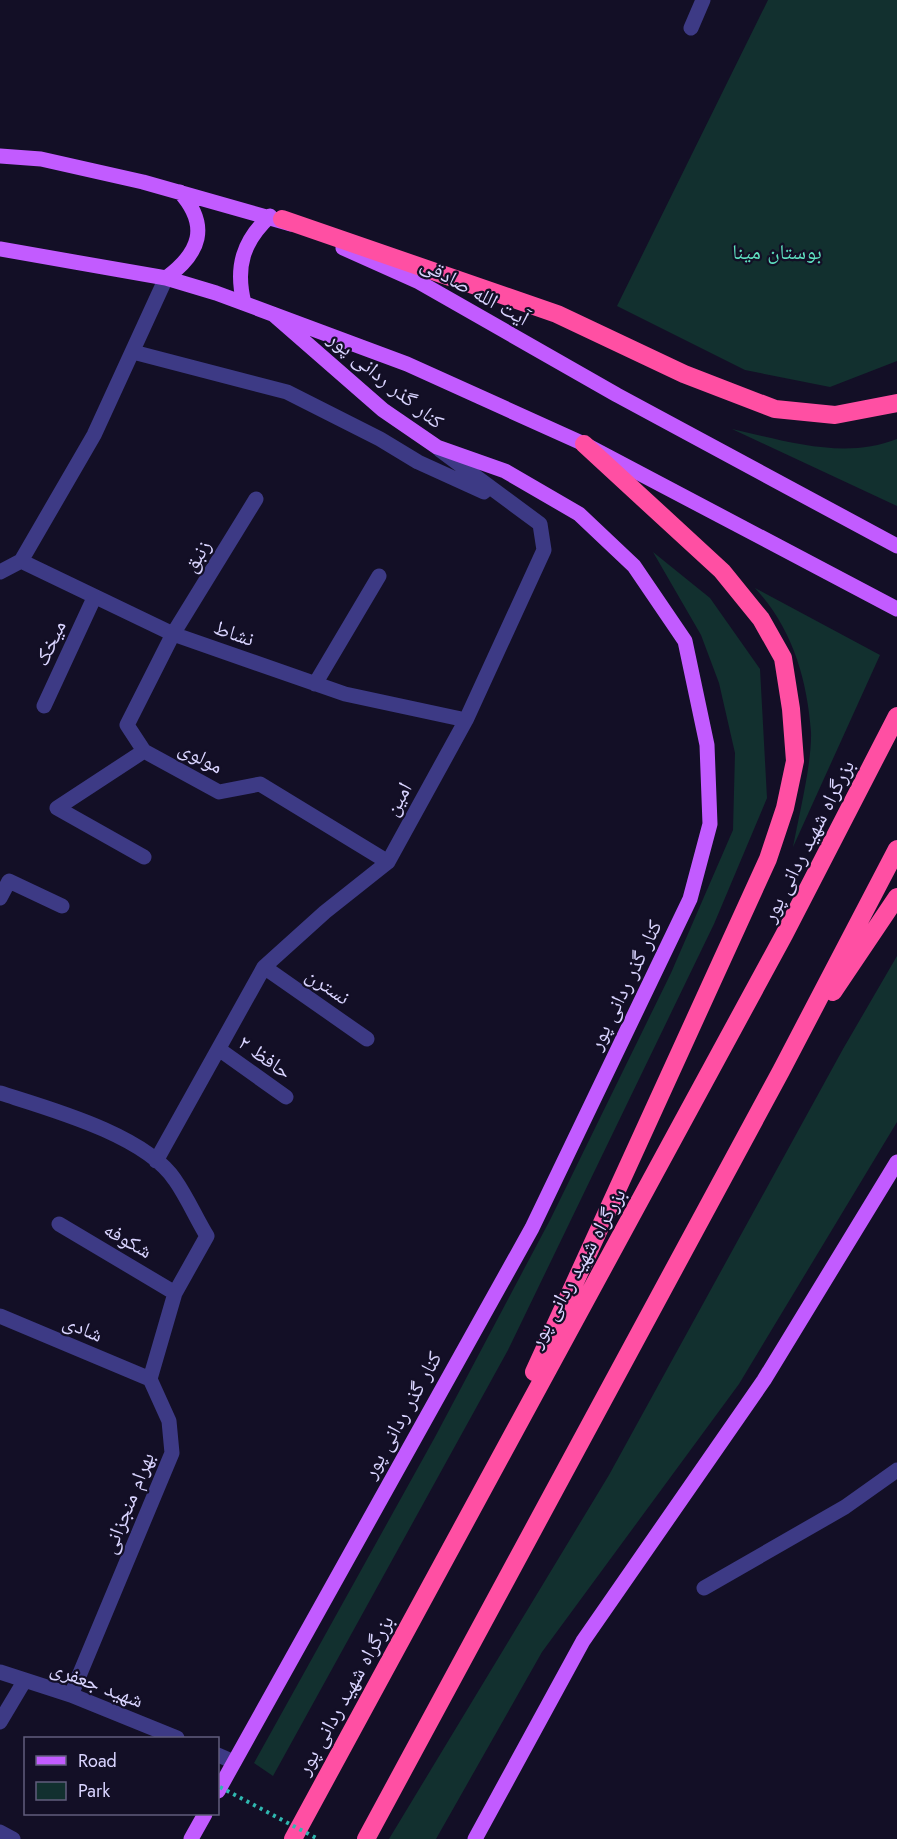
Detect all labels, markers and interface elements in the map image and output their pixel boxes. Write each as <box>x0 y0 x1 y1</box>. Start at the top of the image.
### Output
park label: بوستان مینا <box>732 237 822 267</box>
street label: آیت الله صادقی <box>415 249 535 333</box>
street label: کنار گذر ردانی پور <box>321 323 450 436</box>
street label: زنبق <box>176 534 218 578</box>
street label: نشاط <box>210 612 258 654</box>
street label: میخک <box>26 615 74 671</box>
street label: مولوی <box>173 733 229 781</box>
street label: بزرگراه شهید ردانی پور <box>754 755 862 928</box>
street label: امین <box>377 777 419 821</box>
street label: کنار گذر ردانی پور <box>580 915 670 1056</box>
street label: نسترن <box>300 960 356 1012</box>
street label: حافظ ۲ <box>232 1028 298 1086</box>
street label: بزرگراه شهید ردانی پور <box>520 1183 633 1354</box>
street label: شکوفه <box>98 1214 158 1266</box>
street label: شادی <box>58 1306 108 1350</box>
street label: کنار گذر ردانی پور <box>354 1346 449 1485</box>
street label: بهرام منجزانی <box>94 1448 162 1558</box>
street label: بزرگراه شهید ردانی پور <box>288 1610 401 1781</box>
street label: شهید جعفری <box>46 1653 148 1715</box>
legend <box>24 1737 219 1815</box>
text: Road <box>78 1748 117 1774</box>
text: Park <box>78 1778 110 1804</box>

